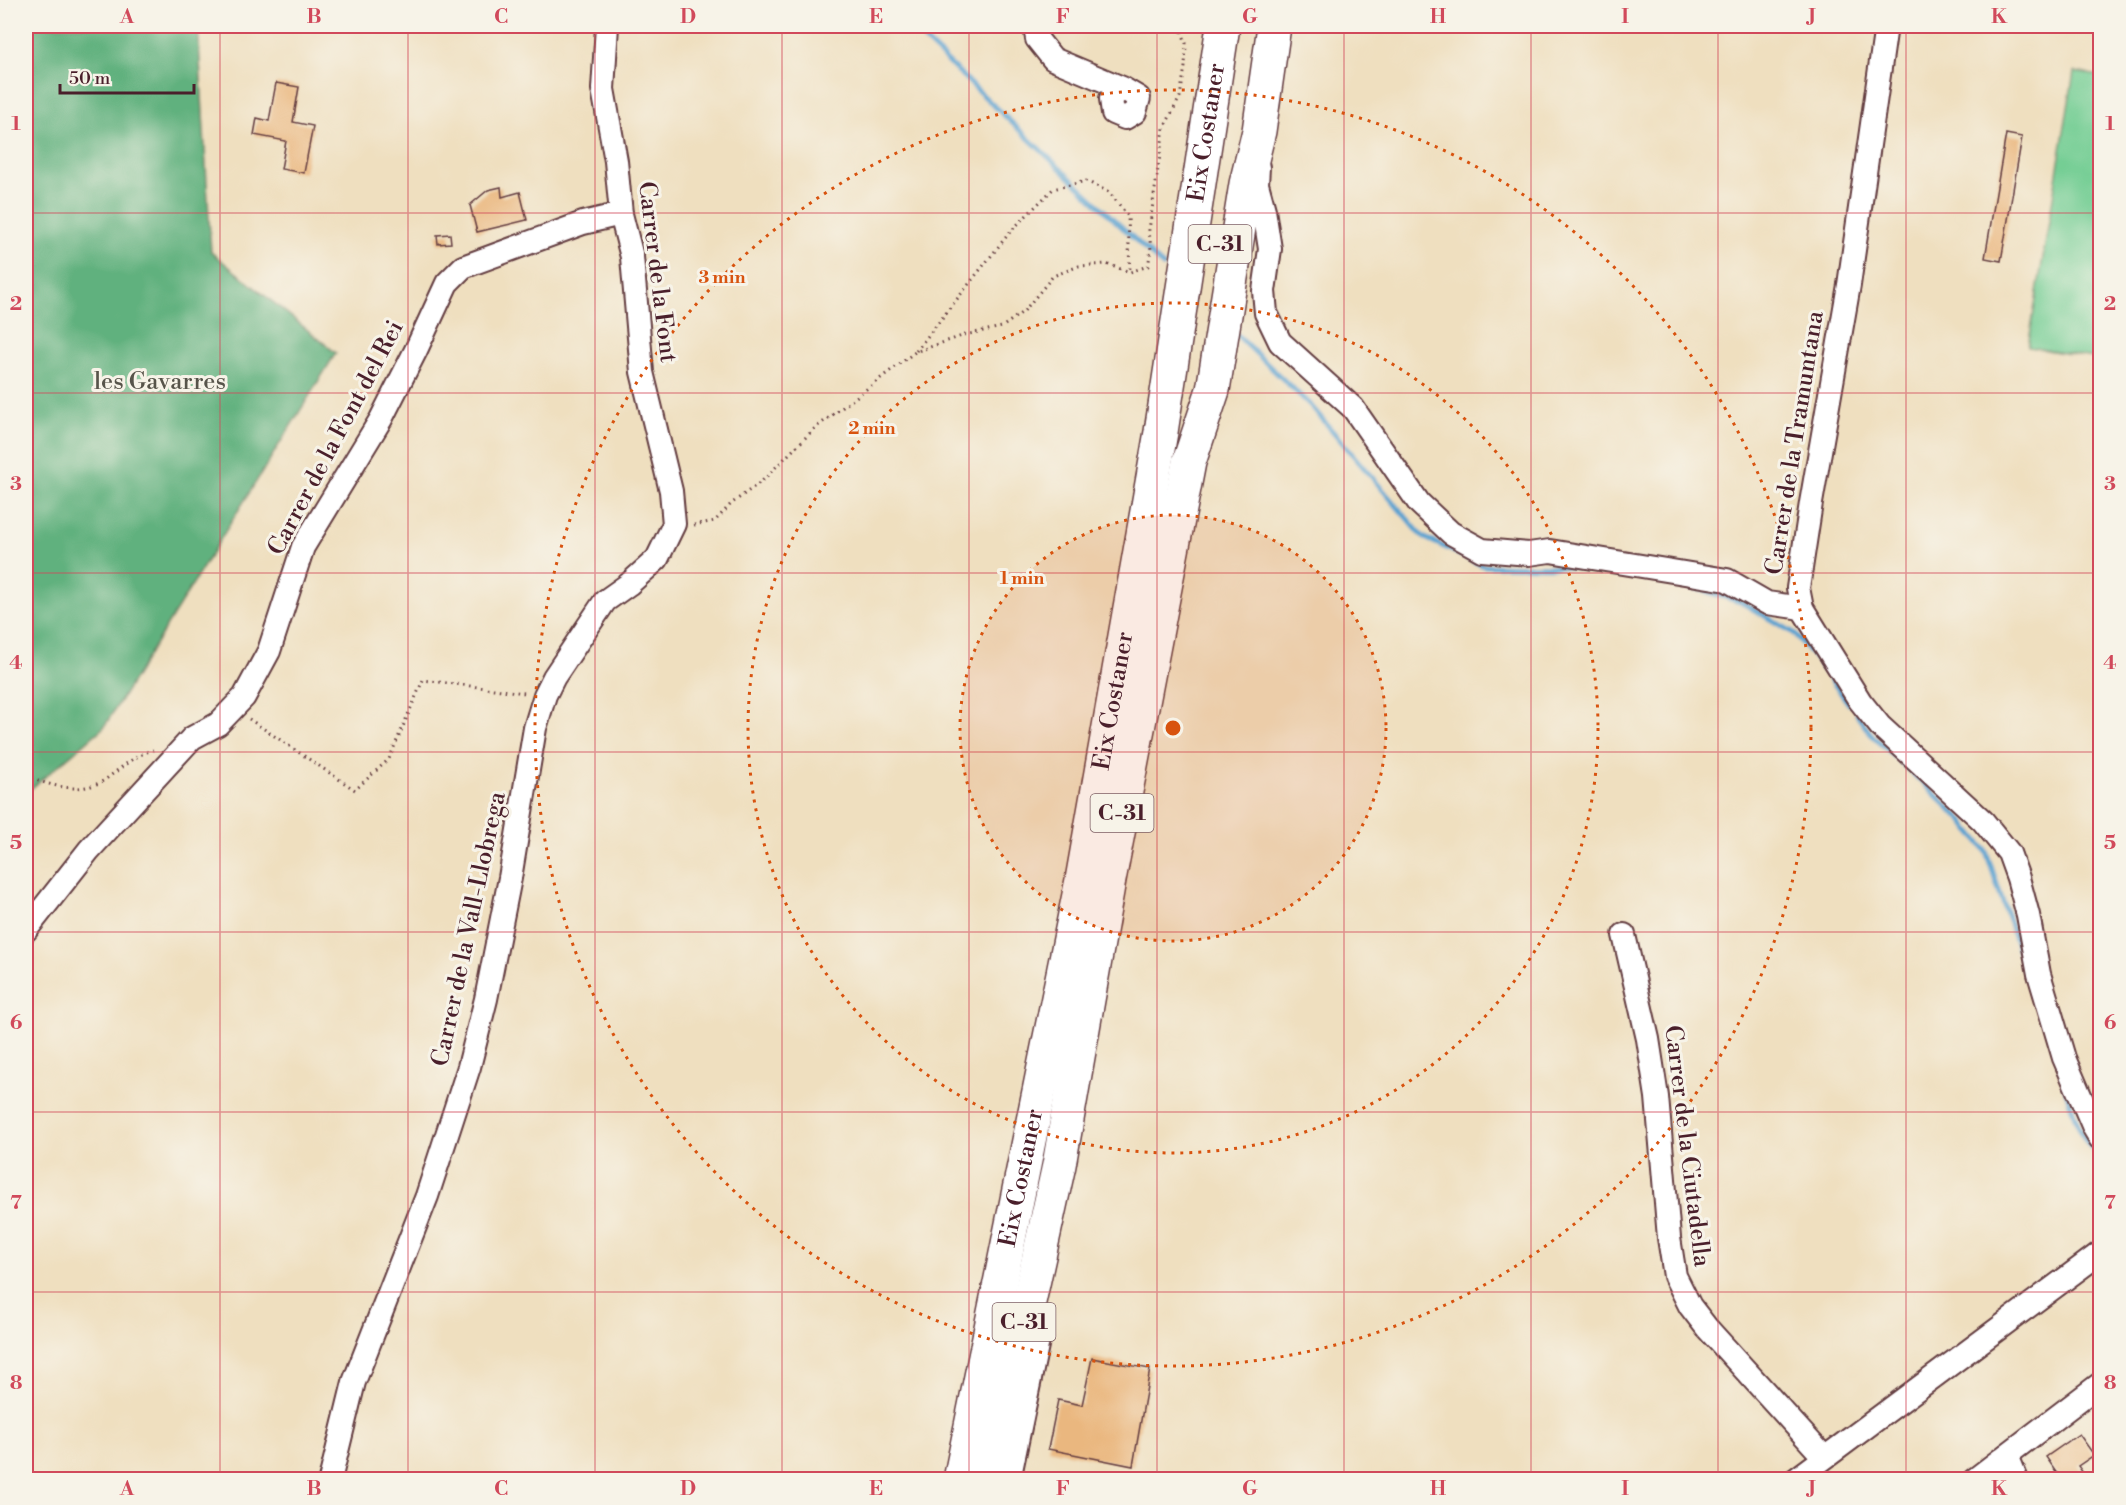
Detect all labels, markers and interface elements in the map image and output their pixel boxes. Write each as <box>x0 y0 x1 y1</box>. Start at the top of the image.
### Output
text: A <box>119 5 135 30</box>
text: B <box>306 5 322 30</box>
text: C <box>494 5 508 30</box>
text: D <box>680 5 696 30</box>
text: E <box>869 5 883 30</box>
text: F <box>1056 5 1070 30</box>
text: G <box>1242 5 1258 30</box>
text: H <box>1430 5 1447 30</box>
text: I <box>1621 5 1629 30</box>
text: J <box>1805 5 1816 30</box>
text: K <box>1991 5 2008 30</box>
scale bar <box>60 57 194 95</box>
street label: Eix Costaner <box>1181 61 1232 204</box>
text: 50 m <box>69 67 111 90</box>
text: 1 <box>11 112 21 137</box>
text: 1 <box>2105 112 2115 137</box>
street label: Carrer de la Font <box>631 180 683 365</box>
road number: C-31 <box>1188 225 1252 263</box>
text: 3 min <box>699 266 745 289</box>
text: 2 <box>10 292 22 317</box>
text: 2 <box>2104 292 2116 317</box>
street label: Carrer de la Tramuntana <box>1759 308 1831 577</box>
street label: Carrer de la Font del Rei <box>261 315 411 560</box>
park label: les Gavarres <box>94 367 226 397</box>
text: 2 min <box>848 417 896 440</box>
text: 3 <box>10 472 22 497</box>
text: 3 <box>2104 472 2116 497</box>
text: 1 min <box>1000 567 1044 590</box>
street label: Eix Costaner <box>1087 629 1141 773</box>
text: 4 <box>9 651 23 676</box>
text: 4 <box>2103 651 2117 676</box>
centre of rings <box>1163 718 1183 738</box>
street label: Carrer de la Vall-Llobrega <box>425 788 513 1069</box>
road number: C-31 <box>1090 794 1154 832</box>
text: 5 <box>10 831 22 856</box>
text: 5 <box>2104 831 2116 856</box>
text: 6 <box>10 1011 23 1036</box>
text: 6 <box>2104 1011 2117 1036</box>
street label: Carrer de la Ciutadella <box>1657 1023 1717 1269</box>
street label: Eix Costaner <box>993 1106 1050 1250</box>
text: 7 <box>10 1191 22 1216</box>
text: 7 <box>2104 1191 2116 1216</box>
road number: C-31 <box>992 1303 1056 1341</box>
text: 8 <box>10 1371 23 1396</box>
text: 8 <box>2104 1371 2117 1396</box>
text: A <box>119 1477 135 1502</box>
text: B <box>306 1477 322 1502</box>
text: C <box>494 1477 508 1502</box>
text: D <box>680 1477 696 1502</box>
text: E <box>869 1477 883 1502</box>
text: F <box>1056 1477 1070 1502</box>
text: G <box>1242 1477 1258 1502</box>
text: H <box>1430 1477 1447 1502</box>
text: I <box>1621 1477 1629 1502</box>
text: J <box>1805 1477 1816 1502</box>
text: K <box>1991 1477 2008 1502</box>

